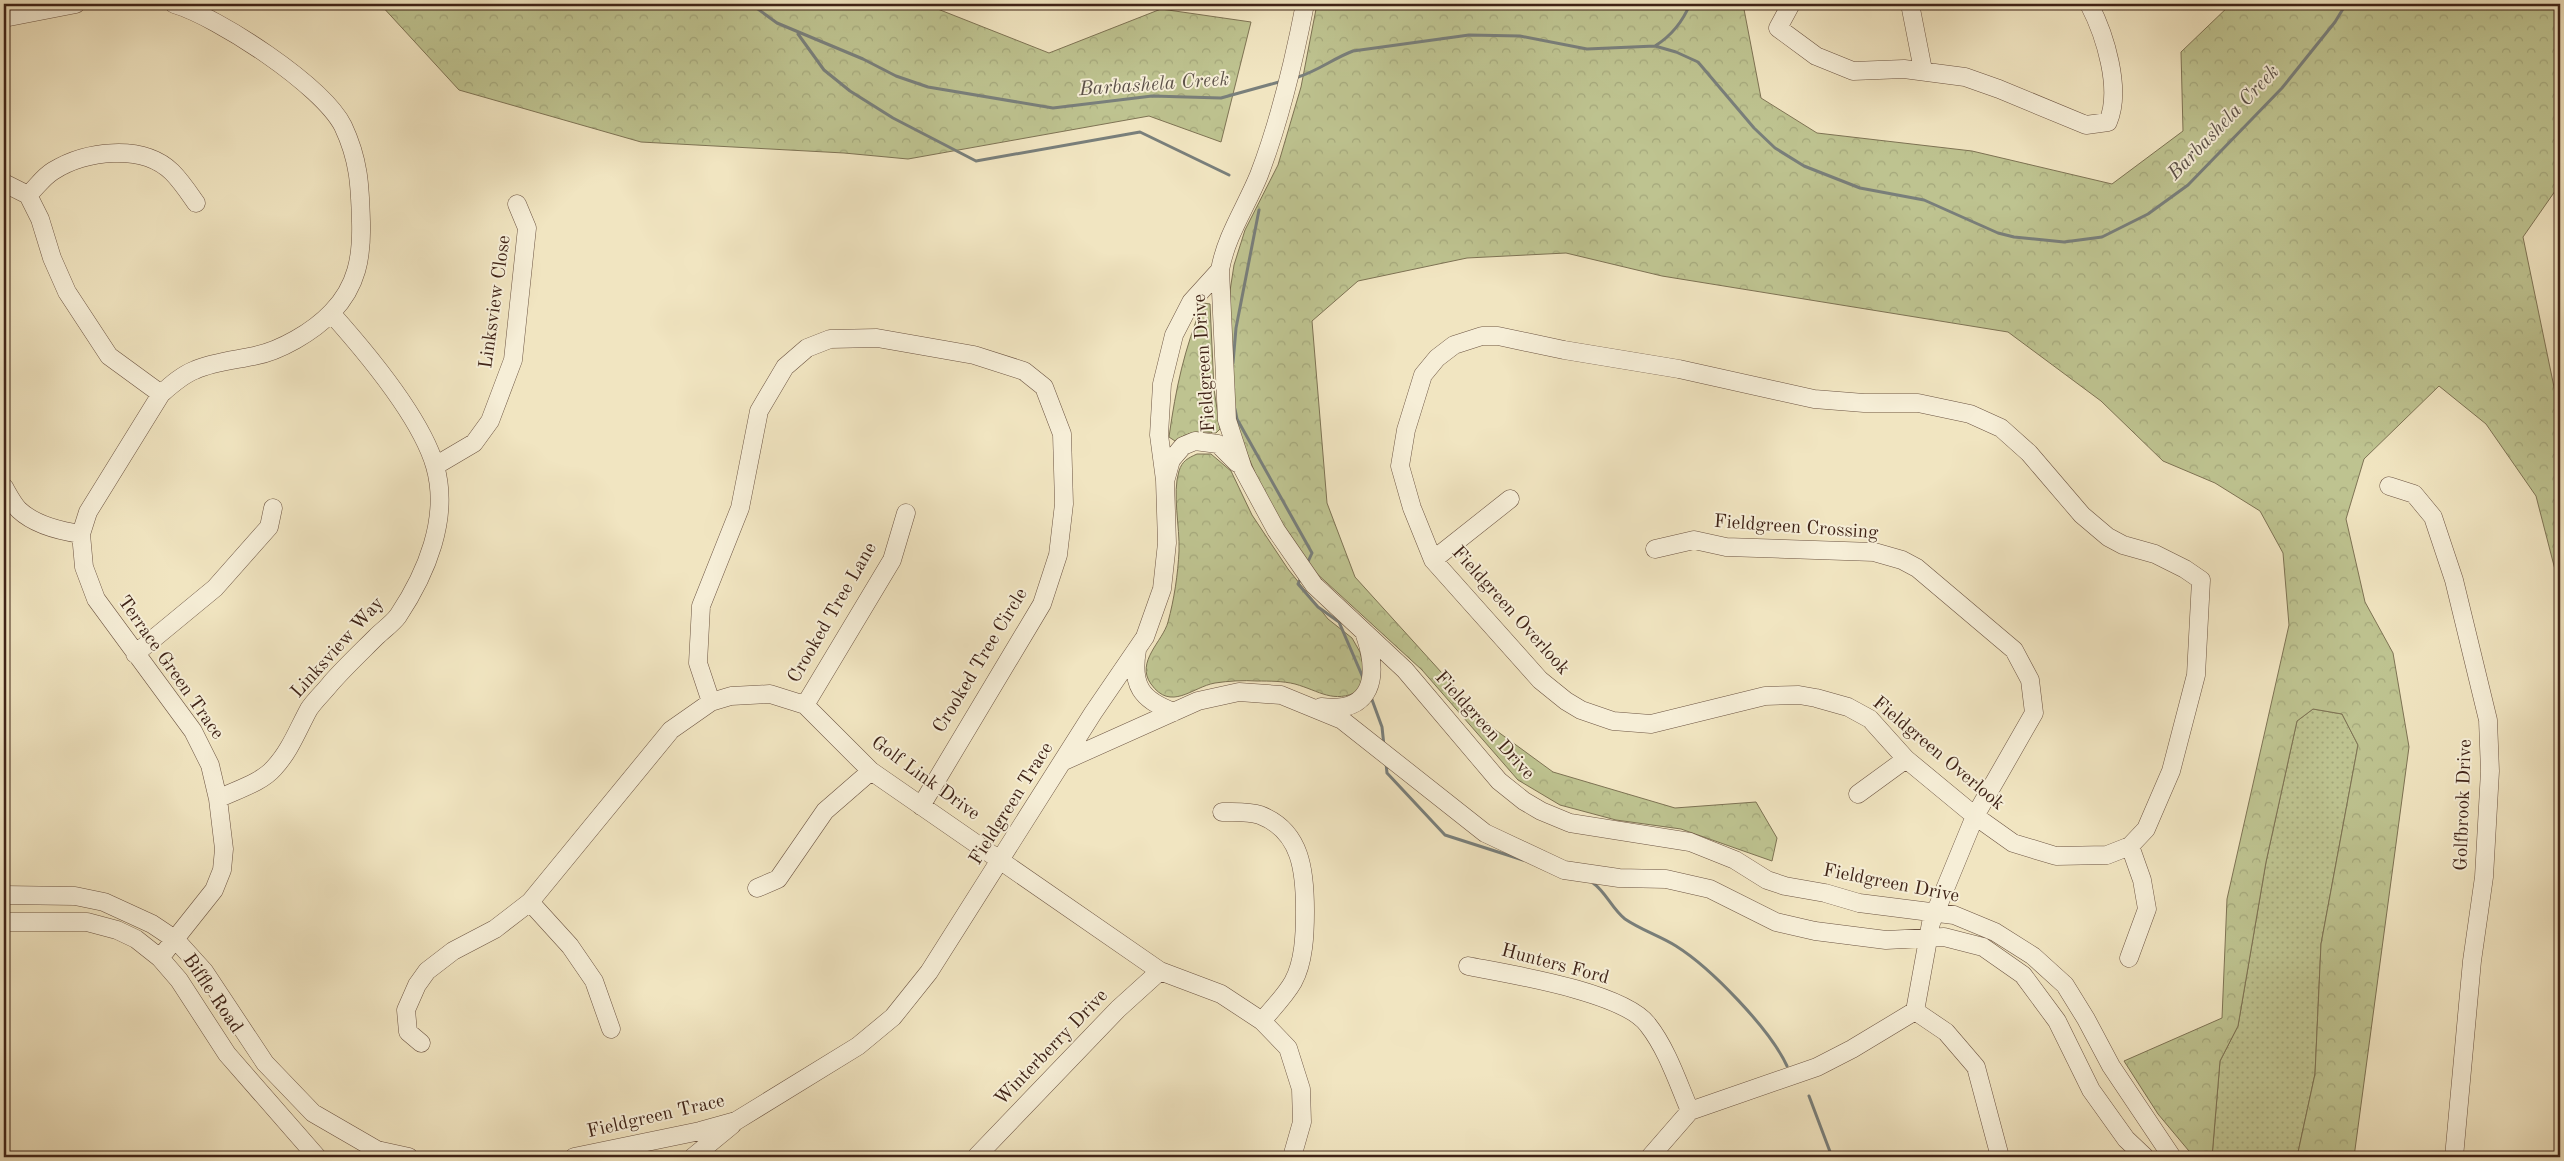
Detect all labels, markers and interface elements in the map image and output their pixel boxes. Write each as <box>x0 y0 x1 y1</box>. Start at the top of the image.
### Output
water label: Barbashela Creek <box>2164 62 2284 185</box>
water label: Barbashela Creek <box>1077 70 1230 100</box>
street label: Linksview Close <box>477 234 515 370</box>
street label: Fieldgreen Drive <box>1191 293 1219 433</box>
street label: Fieldgreen Crossing <box>1713 513 1880 543</box>
street label: Crooked Tree Lane <box>785 540 881 686</box>
street label: Fieldgreen Overlook <box>1447 543 1573 679</box>
street label: Crooked Tree Circle <box>930 585 1032 737</box>
street label: Terrace Green Trace <box>113 593 227 743</box>
street label: Linksview Way <box>288 594 388 702</box>
street label: Fieldgreen Drive <box>1431 668 1537 784</box>
street label: Fieldgreen Overlook <box>1868 693 2008 815</box>
street label: Golf Link Drive <box>867 733 983 825</box>
street label: Fieldgreen Trace <box>967 739 1057 869</box>
street label: Golfbrook Drive <box>2452 739 2476 871</box>
street label: Fieldgreen Drive <box>1821 861 1961 907</box>
street label: Hunters Ford <box>1499 941 1611 989</box>
street label: Biffle Road <box>179 951 245 1037</box>
street label: Winterberry Drive <box>992 986 1112 1110</box>
street label: Fieldgreen Trace <box>585 1092 727 1142</box>

